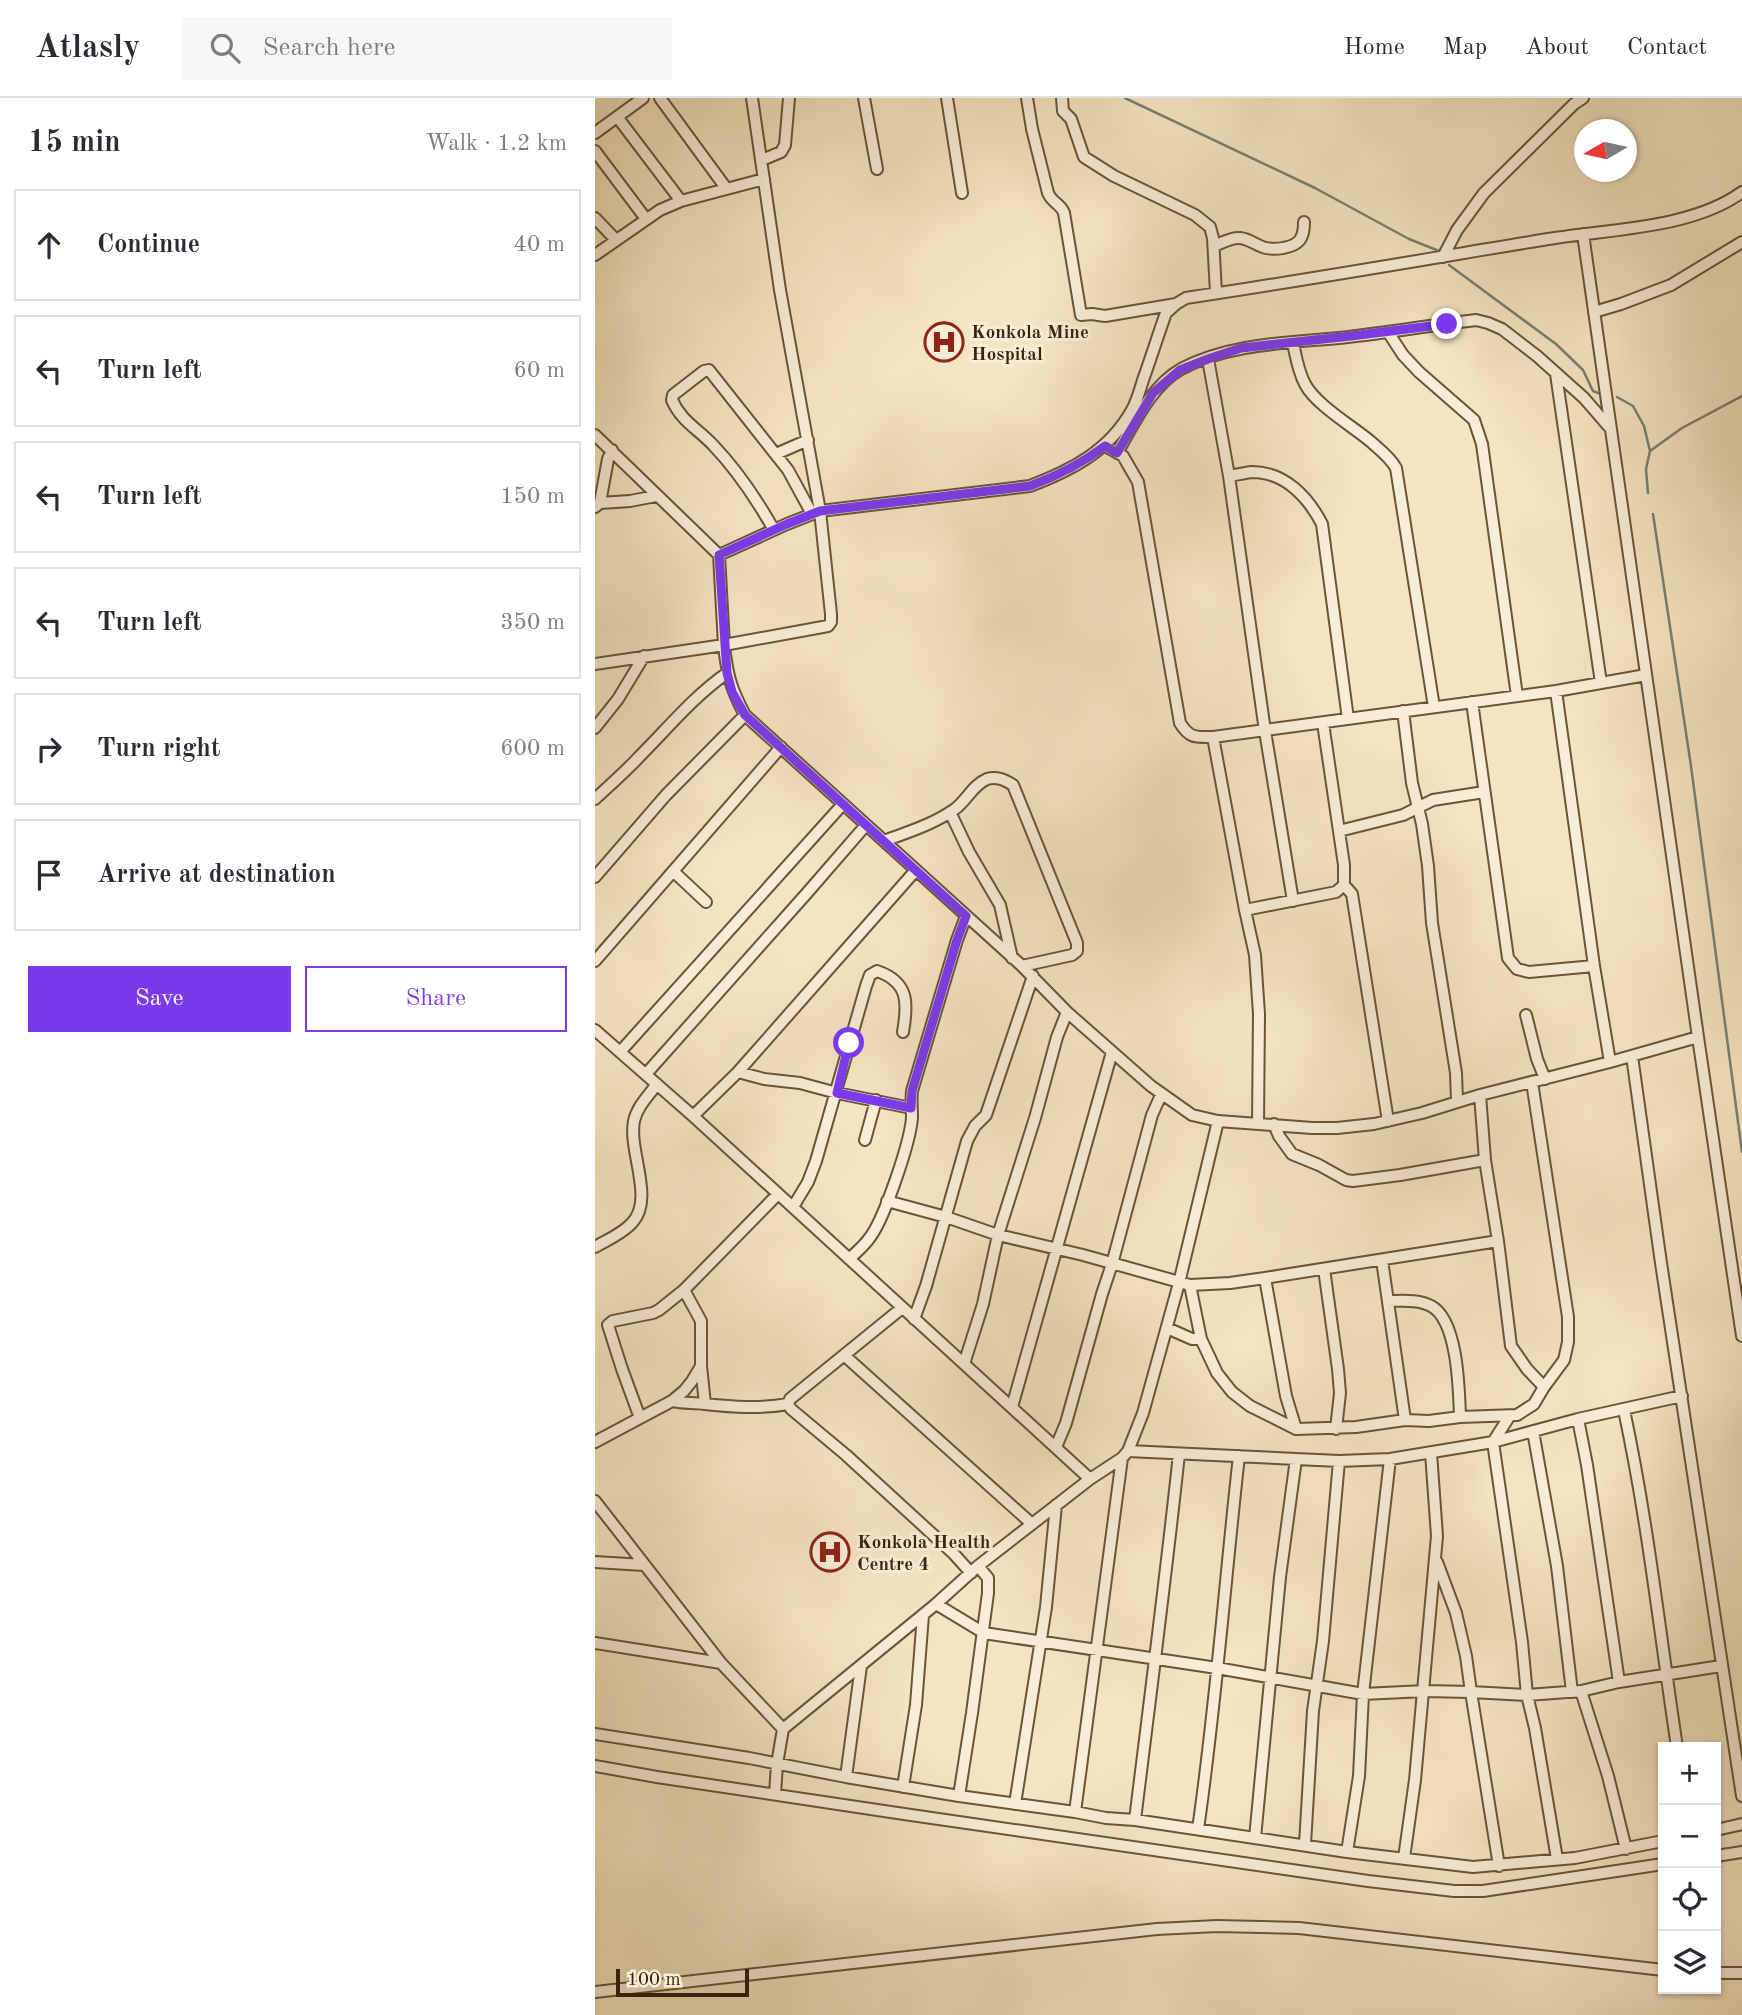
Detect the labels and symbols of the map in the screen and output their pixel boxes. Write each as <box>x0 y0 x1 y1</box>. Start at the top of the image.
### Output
north arrow <box>1574 119 1637 182</box>
route end <box>1431 308 1462 339</box>
hospital icon: Konkola Mine Hospital <box>923 321 965 363</box>
place label: Konkola Mine Hospital <box>971 324 1089 365</box>
route start <box>833 1027 864 1058</box>
hospital icon: Konkola Health Centre 4 <box>809 1531 851 1573</box>
place label: Konkola Health Centre 4 <box>857 1534 991 1575</box>
scale bar <box>616 1966 749 1998</box>

